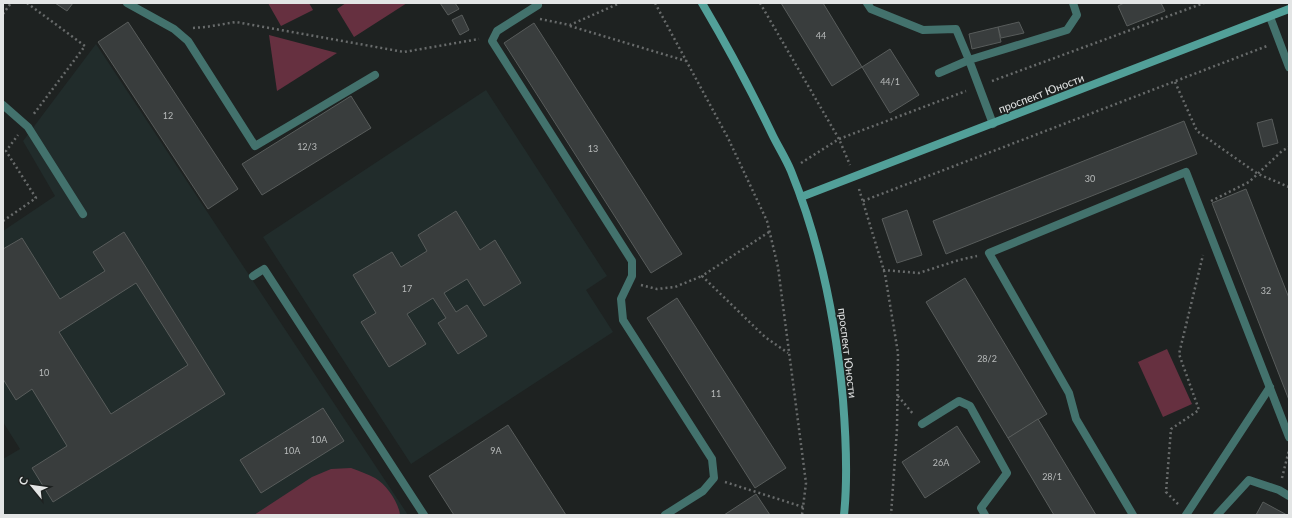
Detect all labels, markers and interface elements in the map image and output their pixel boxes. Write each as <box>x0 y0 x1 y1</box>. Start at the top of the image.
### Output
house number: 44 <box>816 30 826 41</box>
street label: проспект Юности <box>996 71 1086 115</box>
house number: 44/1 <box>880 76 900 87</box>
house number: 12 <box>163 110 173 121</box>
house number: 12/3 <box>297 141 317 152</box>
house number: 13 <box>588 143 598 154</box>
house number: 30 <box>1085 173 1095 184</box>
house number: 17 <box>402 283 412 294</box>
house number: 32 <box>1261 285 1271 296</box>
street label: проспект Юности <box>836 307 860 399</box>
house number: 28/2 <box>977 353 997 364</box>
house number: 10 <box>39 367 49 378</box>
house number: 11 <box>711 388 721 399</box>
house number: 10А <box>311 434 328 445</box>
house number: 10А <box>284 445 301 456</box>
house number: 9А <box>490 445 503 456</box>
house number: 26А <box>933 457 950 468</box>
north arrow <box>12 466 52 506</box>
house number: 28/1 <box>1042 471 1062 482</box>
text: С <box>15 474 31 487</box>

